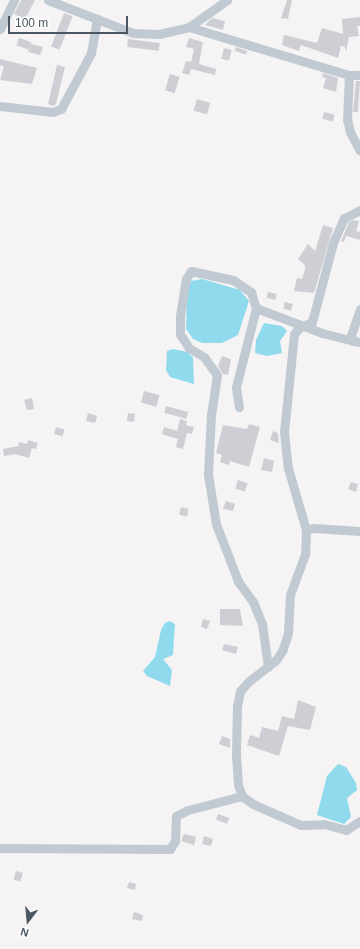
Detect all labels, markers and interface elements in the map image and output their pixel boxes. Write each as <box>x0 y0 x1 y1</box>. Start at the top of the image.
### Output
scale bar <box>10 8 130 34</box>
text: 100 m <box>15 16 48 30</box>
north arrow <box>8 901 48 941</box>
text: N <box>19 926 30 939</box>

